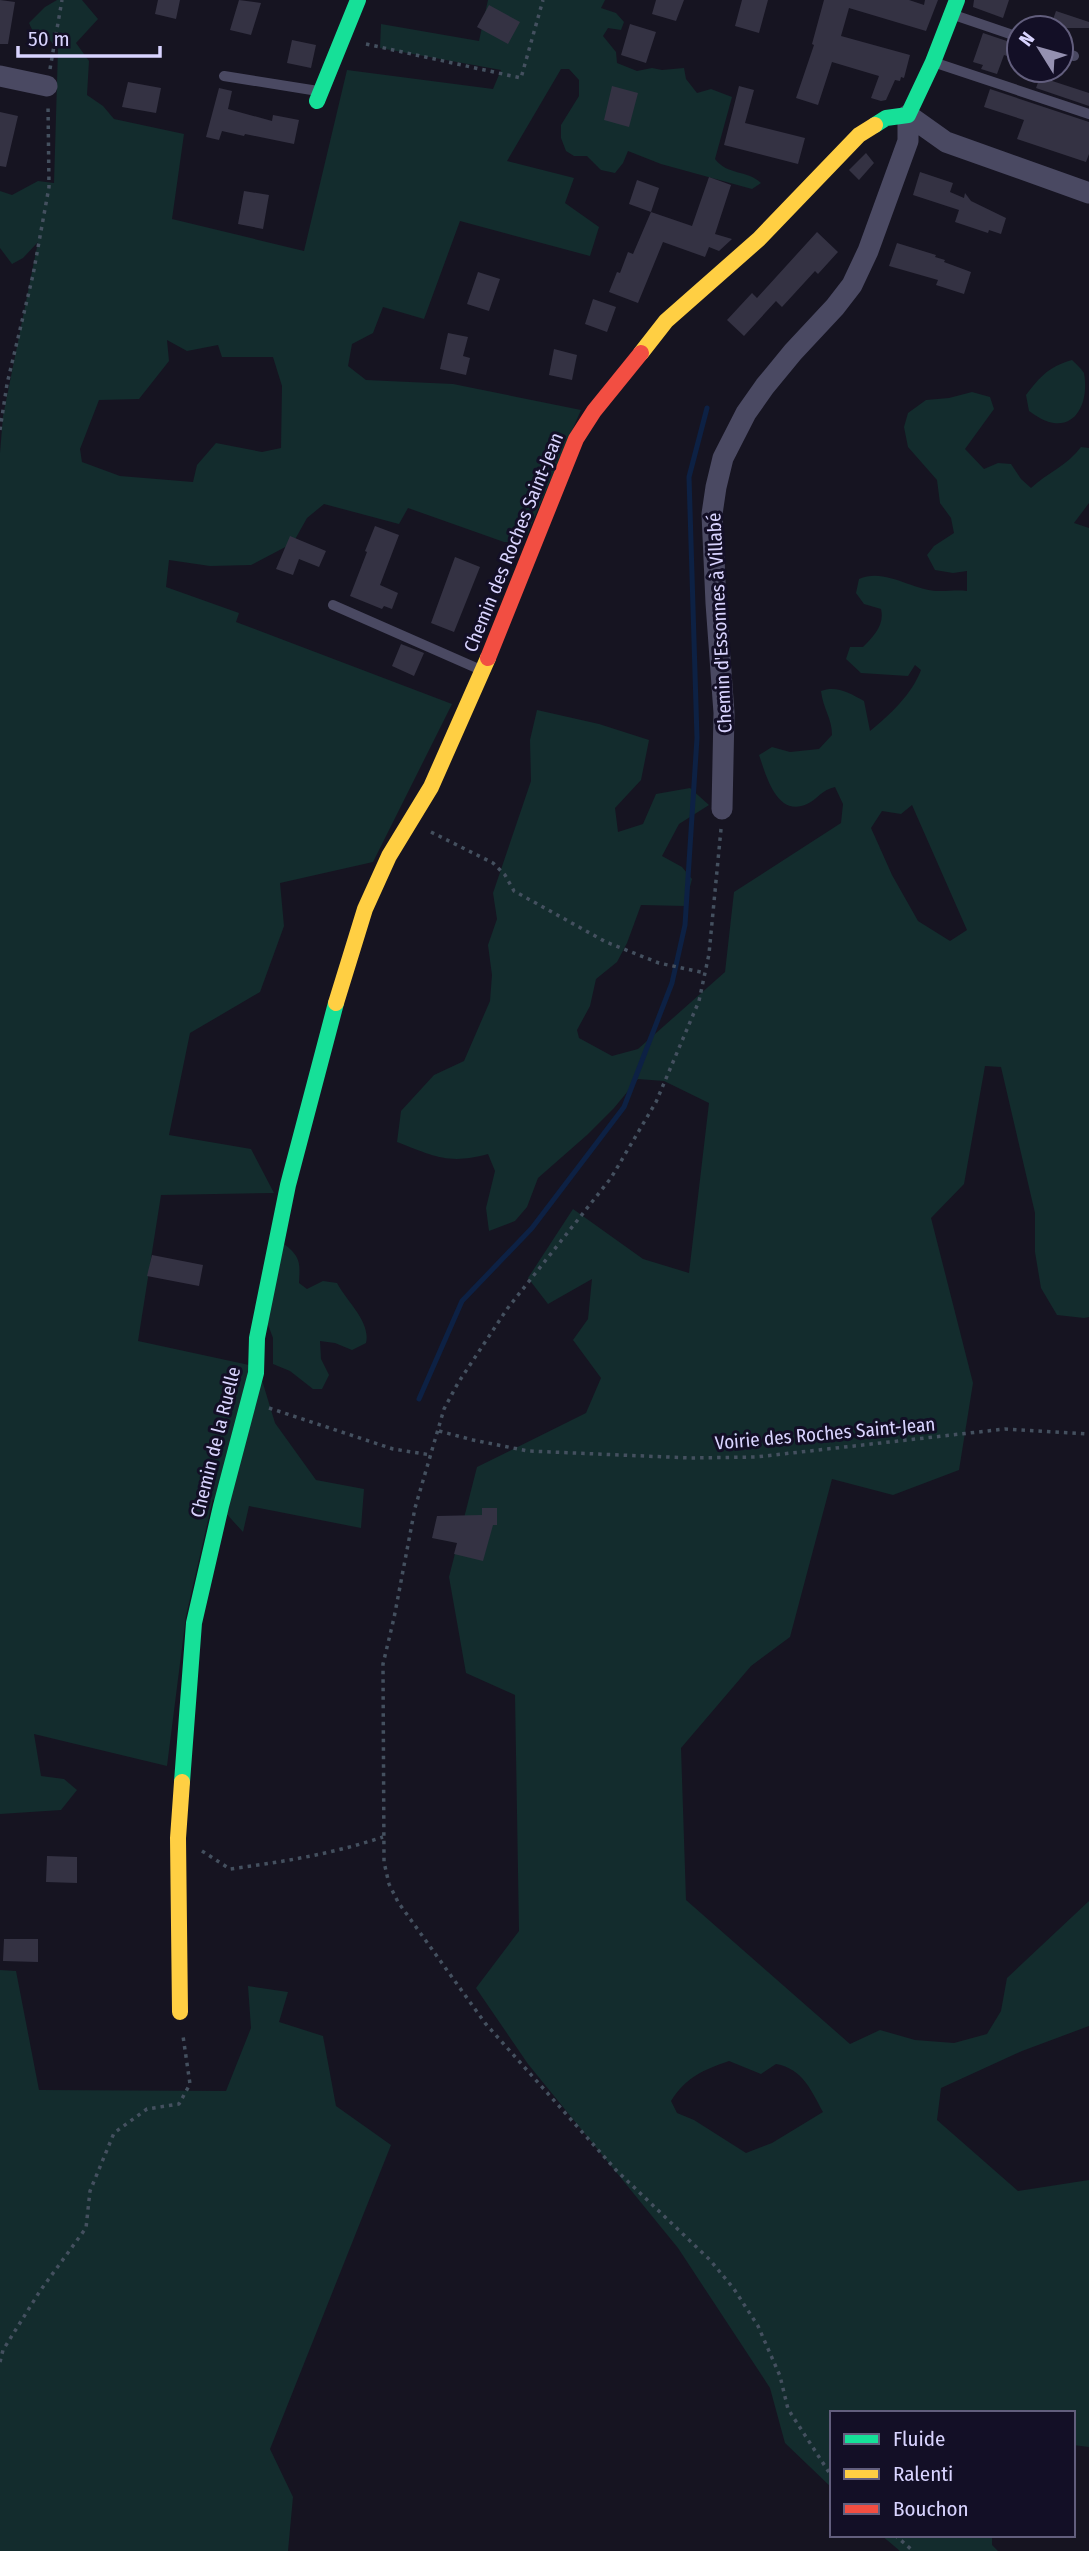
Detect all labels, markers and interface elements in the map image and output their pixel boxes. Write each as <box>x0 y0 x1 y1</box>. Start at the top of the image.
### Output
scale bar <box>18 14 159 58</box>
north arrow <box>1005 14 1075 84</box>
text: 50 m <box>28 26 70 52</box>
text: N <box>1014 28 1039 51</box>
street label: Chemin des Roches Saint-Jean <box>459 429 568 655</box>
street label: Chemin d'Essonnes à Villabé <box>702 512 737 734</box>
street label: Chemin de la Ruelle <box>186 1364 245 1520</box>
street label: Voirie des Roches Saint-Jean <box>714 1412 936 1455</box>
legend <box>830 2411 1075 2537</box>
text: Fluide <box>893 2426 945 2452</box>
text: Ralenti <box>893 2461 953 2487</box>
text: Bouchon <box>893 2496 969 2522</box>

